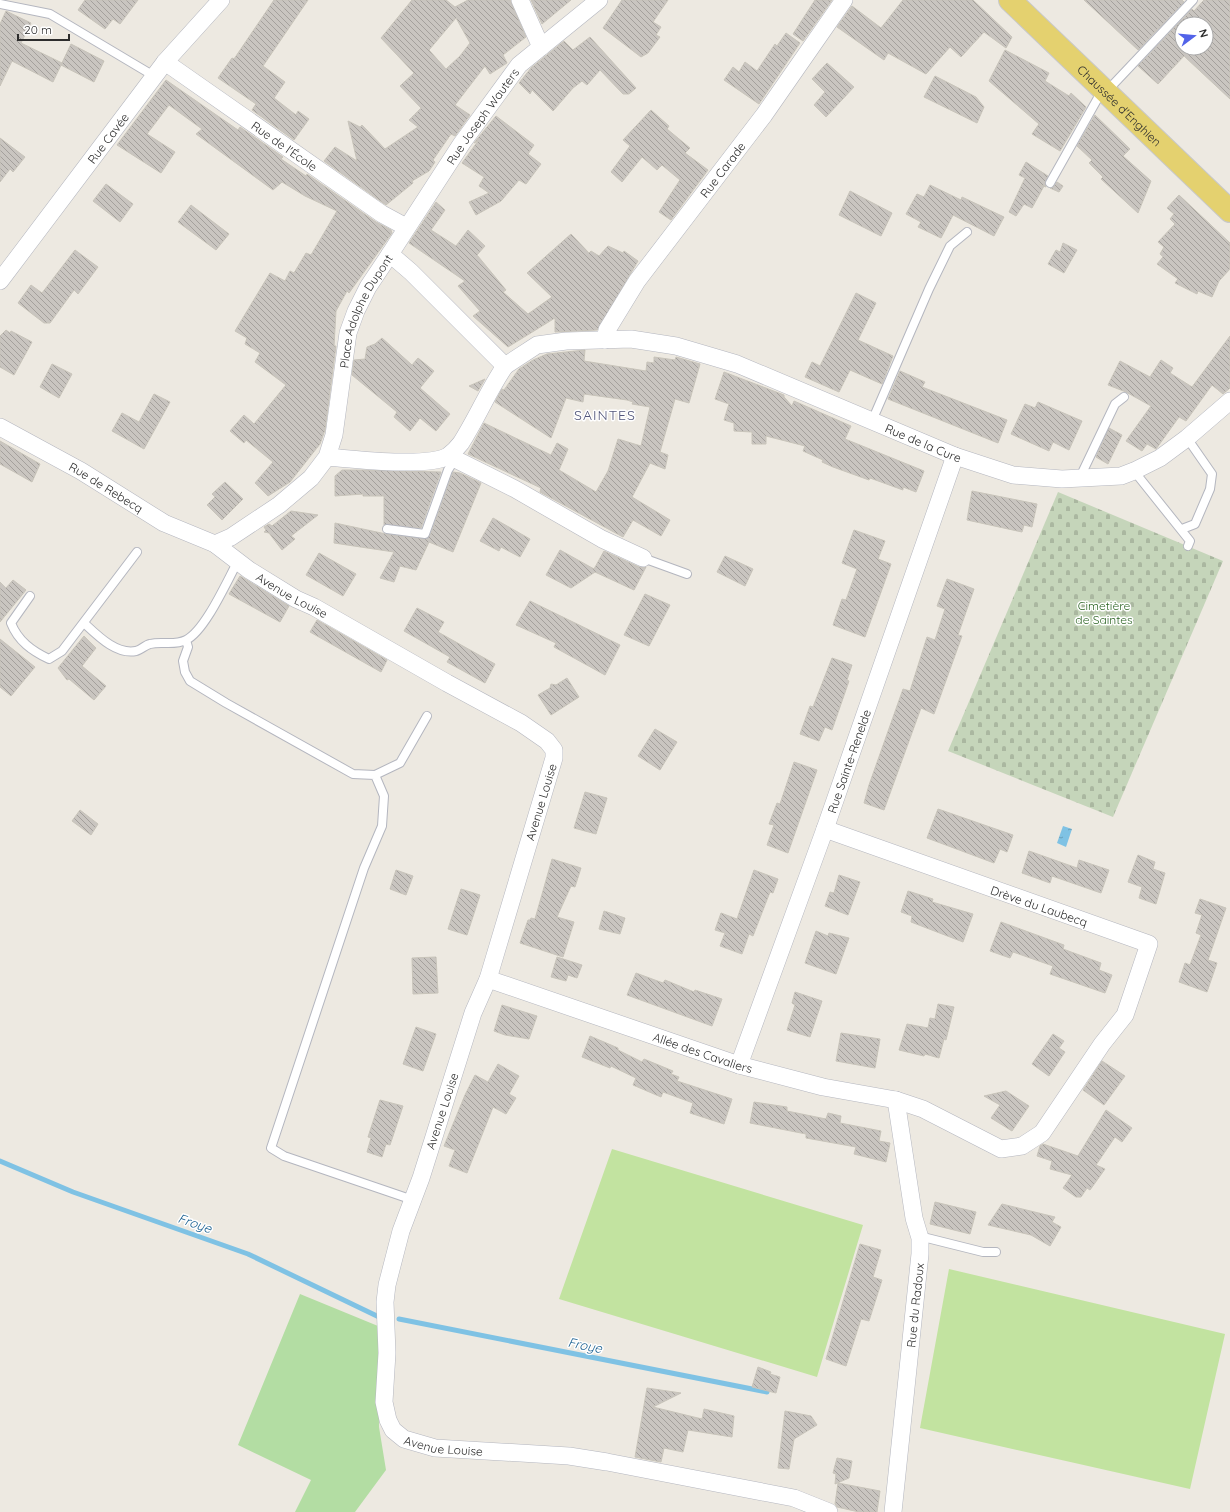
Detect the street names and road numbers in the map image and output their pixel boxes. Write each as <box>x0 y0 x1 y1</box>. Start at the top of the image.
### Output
street label: Chaussée d'Enghien <box>1075 61 1165 149</box>
street label: Rue Joseph Wauters <box>443 65 522 167</box>
street label: Rue Cavée <box>84 110 132 166</box>
street label: Rue de l'École <box>249 118 321 174</box>
street label: Rue Carade <box>696 139 748 200</box>
street label: Place Adolphe Dupont <box>336 251 395 369</box>
street label: Rue de la Cure <box>883 420 964 465</box>
street label: Rue de Rebecq <box>67 458 146 516</box>
street label: Avenue Louise <box>254 569 331 621</box>
street label: Rue Sainte-Renelde <box>824 707 874 815</box>
street label: Avenue Louise <box>522 761 560 842</box>
street label: Drève du Laubecq <box>989 882 1089 930</box>
street label: Allée des Cavaliers <box>651 1029 754 1076</box>
street label: Avenue Louise <box>423 1071 462 1151</box>
street label: Rue du Radoux <box>903 1262 927 1348</box>
street label: Avenue Louise <box>402 1432 484 1458</box>

